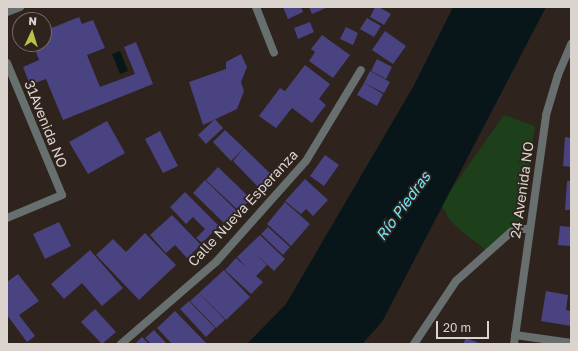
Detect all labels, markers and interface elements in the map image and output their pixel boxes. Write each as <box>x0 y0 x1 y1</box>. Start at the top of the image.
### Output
north arrow <box>12 12 52 52</box>
text: N <box>28 14 37 27</box>
street label: 31Avenida NO <box>21 78 71 170</box>
street label: 24 Avenida NO <box>507 140 537 240</box>
street label: Calle Nueva Esperanza <box>185 146 301 270</box>
water label: Río Piedras <box>372 168 434 244</box>
scale bar <box>438 313 491 339</box>
text: 20 m <box>443 320 471 335</box>

